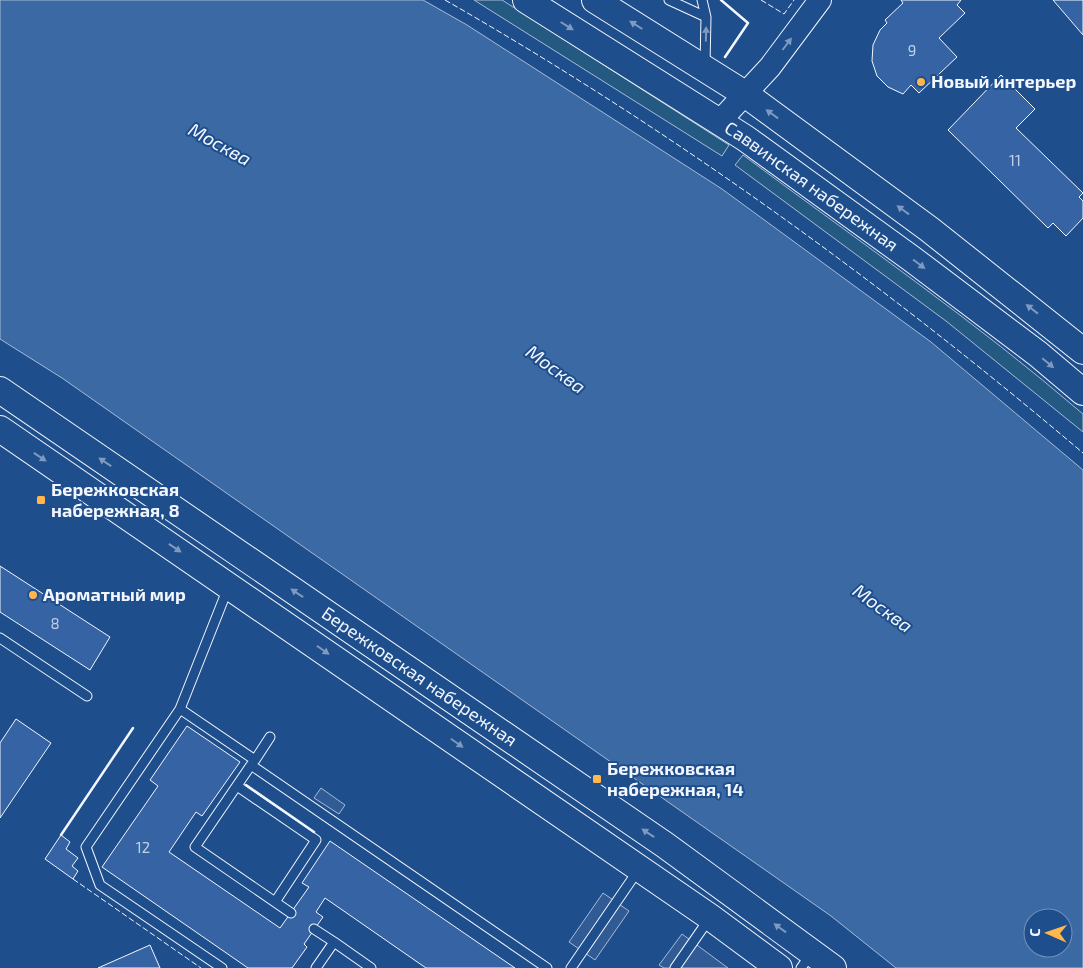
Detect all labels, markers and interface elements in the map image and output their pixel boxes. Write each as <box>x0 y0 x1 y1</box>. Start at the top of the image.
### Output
one-way arrow <box>561 21 574 30</box>
one-way arrow <box>629 21 642 30</box>
one-way arrow <box>702 26 710 42</box>
one-way arrow <box>781 38 792 51</box>
house number: 9 <box>908 41 916 59</box>
place label: Новый интерьер <box>931 70 1076 92</box>
marker: Новый интерьер <box>915 76 927 88</box>
one-way arrow <box>765 109 779 119</box>
street label: Саввинская набережная <box>721 116 903 255</box>
water label: Москва <box>185 117 256 170</box>
house number: 11 <box>1009 151 1021 169</box>
one-way arrow <box>896 205 910 215</box>
one-way arrow <box>912 259 925 270</box>
one-way arrow <box>1025 304 1039 314</box>
water label: Москва <box>522 339 591 398</box>
one-way arrow <box>1042 357 1054 368</box>
one-way arrow <box>33 452 47 462</box>
one-way arrow <box>98 457 112 467</box>
place label: Бережковская набережная, 8 <box>51 478 180 521</box>
marker: Бережковская набережная, 8 <box>35 494 47 506</box>
one-way arrow <box>168 543 181 553</box>
water label: Москва <box>849 578 918 637</box>
place label: Ароматный мир <box>43 583 186 605</box>
marker: Ароматный мир <box>27 589 39 601</box>
one-way arrow <box>290 589 304 598</box>
street label: Бережковская набережная <box>318 601 522 751</box>
house number: 8 <box>50 614 60 632</box>
one-way arrow <box>316 645 330 655</box>
one-way arrow <box>450 738 463 748</box>
place label: Бережковская набережная, 14 <box>607 757 744 800</box>
marker: Бережковская набережная, 14 <box>591 773 603 785</box>
one-way arrow <box>641 829 655 838</box>
house number: 12 <box>136 838 150 856</box>
north arrow <box>1023 908 1073 958</box>
one-way arrow <box>774 923 787 934</box>
text: С <box>1026 928 1043 937</box>

